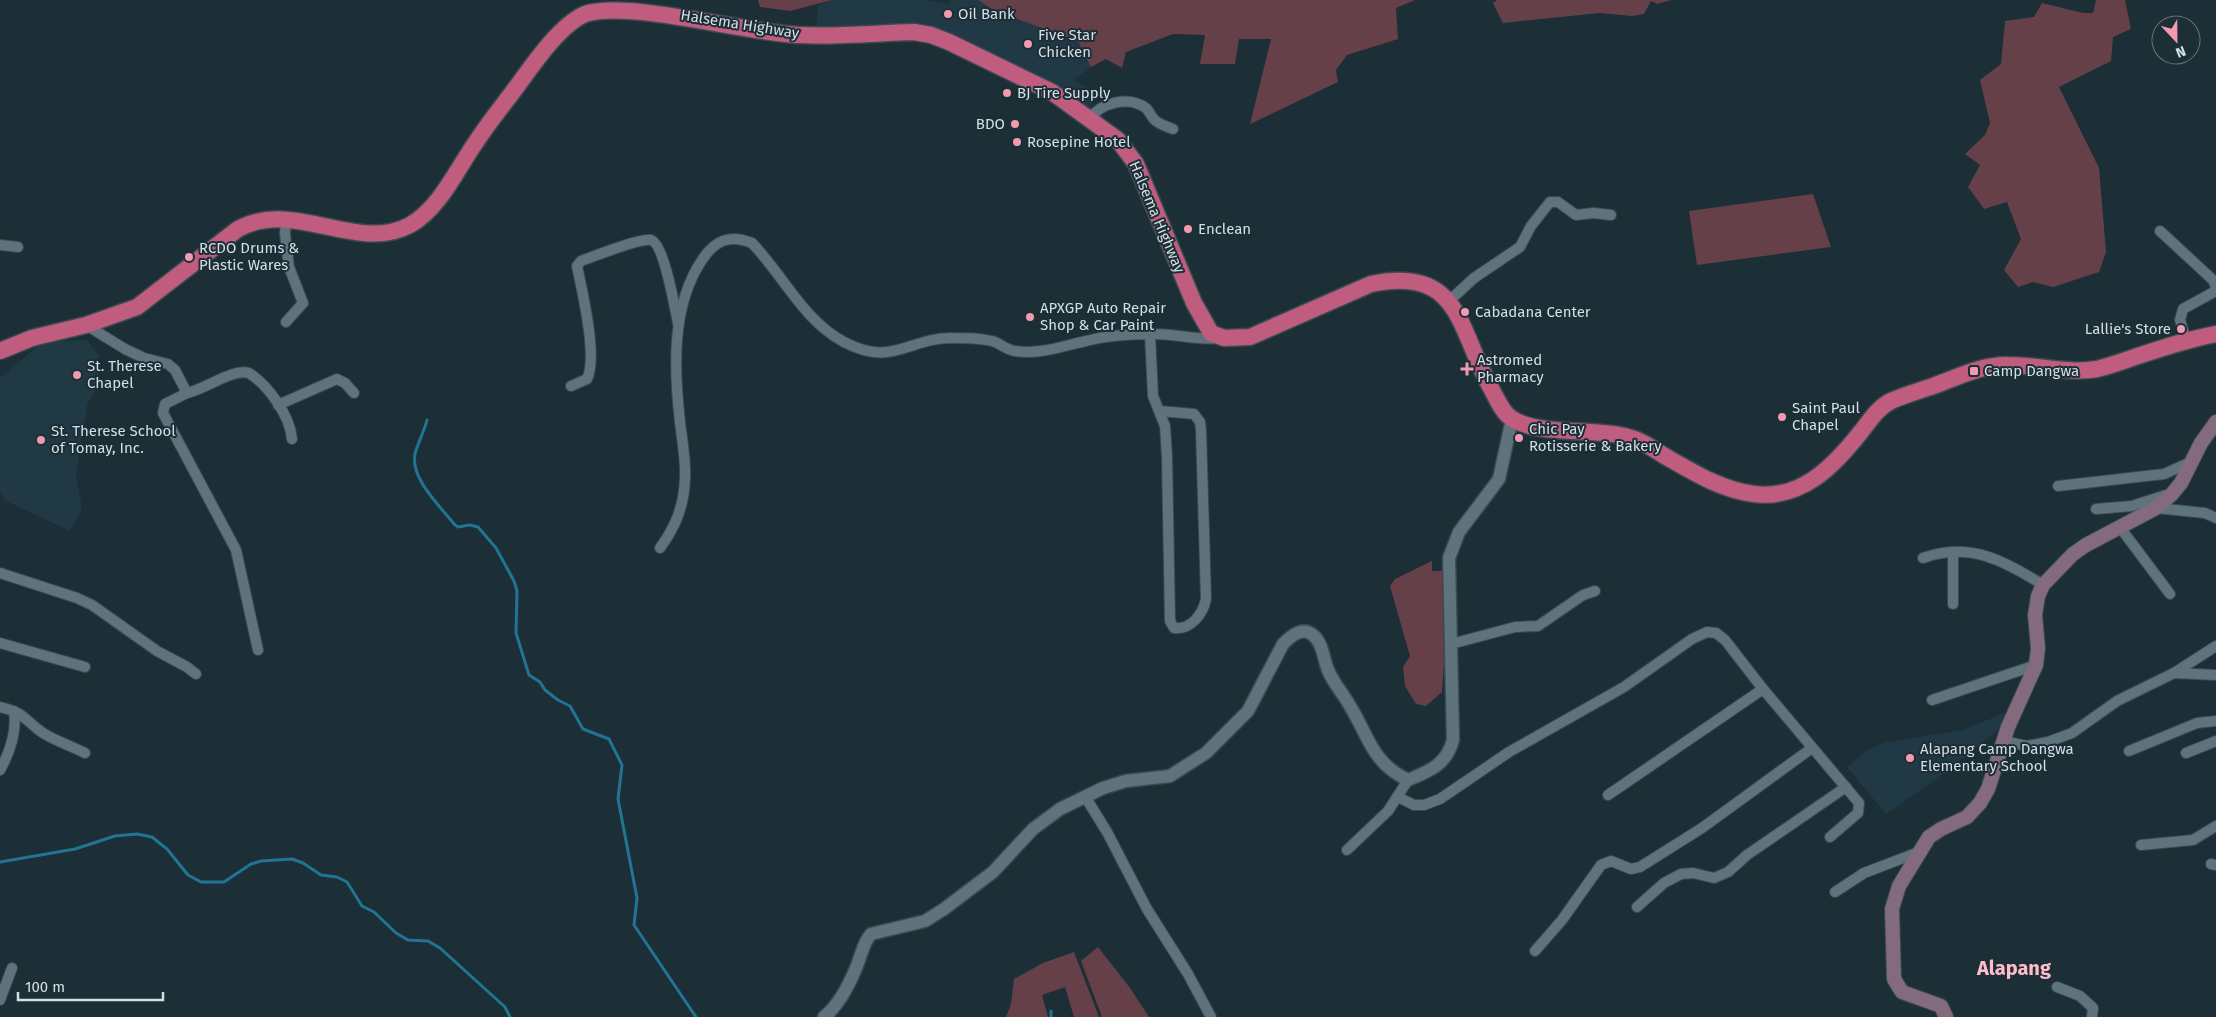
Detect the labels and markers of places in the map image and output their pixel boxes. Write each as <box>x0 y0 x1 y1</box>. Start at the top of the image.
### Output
place label: Oil Bank <box>958 5 1015 23</box>
marker: Oil Bank <box>942 8 954 20</box>
place label: Five Star Chicken <box>1038 26 1096 61</box>
marker: Five Star Chicken <box>1022 38 1034 50</box>
place label: BJ Tire Supply <box>1017 84 1111 102</box>
marker: BJ Tire Supply <box>1001 87 1013 99</box>
place label: BDO <box>976 115 1005 133</box>
marker: BDO <box>1009 118 1021 130</box>
place label: Rosepine Hotel <box>1027 133 1131 151</box>
marker: Rosepine Hotel <box>1011 136 1023 148</box>
place label: Enclean <box>1198 220 1251 238</box>
marker: Enclean <box>1182 223 1194 235</box>
place label: RCDO Drums & Plastic Wares <box>199 239 299 274</box>
marker: RCDO Drums & Plastic Wares <box>183 251 195 263</box>
place label: APXGP Auto Repair Shop & Car Paint <box>1040 299 1166 334</box>
place label: Cabadana Center <box>1475 303 1591 321</box>
marker: Cabadana Center <box>1459 306 1471 318</box>
marker: APXGP Auto Repair Shop & Car Paint <box>1024 311 1036 323</box>
place label: Lallie's Store <box>2085 320 2171 338</box>
marker: Lallie's Store <box>2175 323 2187 335</box>
place label: Astromed Pharmacy <box>1477 351 1544 386</box>
place label: St. Therese Chapel <box>87 357 162 392</box>
place label: Camp Dangwa <box>1984 362 2079 380</box>
marker: Astromed Pharmacy <box>1461 363 1473 375</box>
marker: Camp Dangwa <box>1968 365 1980 377</box>
marker: St. Therese Chapel <box>71 369 83 381</box>
place label: Saint Paul Chapel <box>1792 399 1861 434</box>
marker: Saint Paul Chapel <box>1776 411 1788 423</box>
place label: Chic Pay Rotisserie & Bakery <box>1529 420 1662 455</box>
place label: St. Therese School of Tomay, Inc. <box>51 422 176 457</box>
marker: Chic Pay Rotisserie & Bakery <box>1513 432 1525 444</box>
marker: St. Therese School of Tomay, Inc. <box>35 434 47 446</box>
place label: Alapang Camp Dangwa Elementary School <box>1920 740 2074 775</box>
marker: Alapang Camp Dangwa Elementary School <box>1904 752 1916 764</box>

